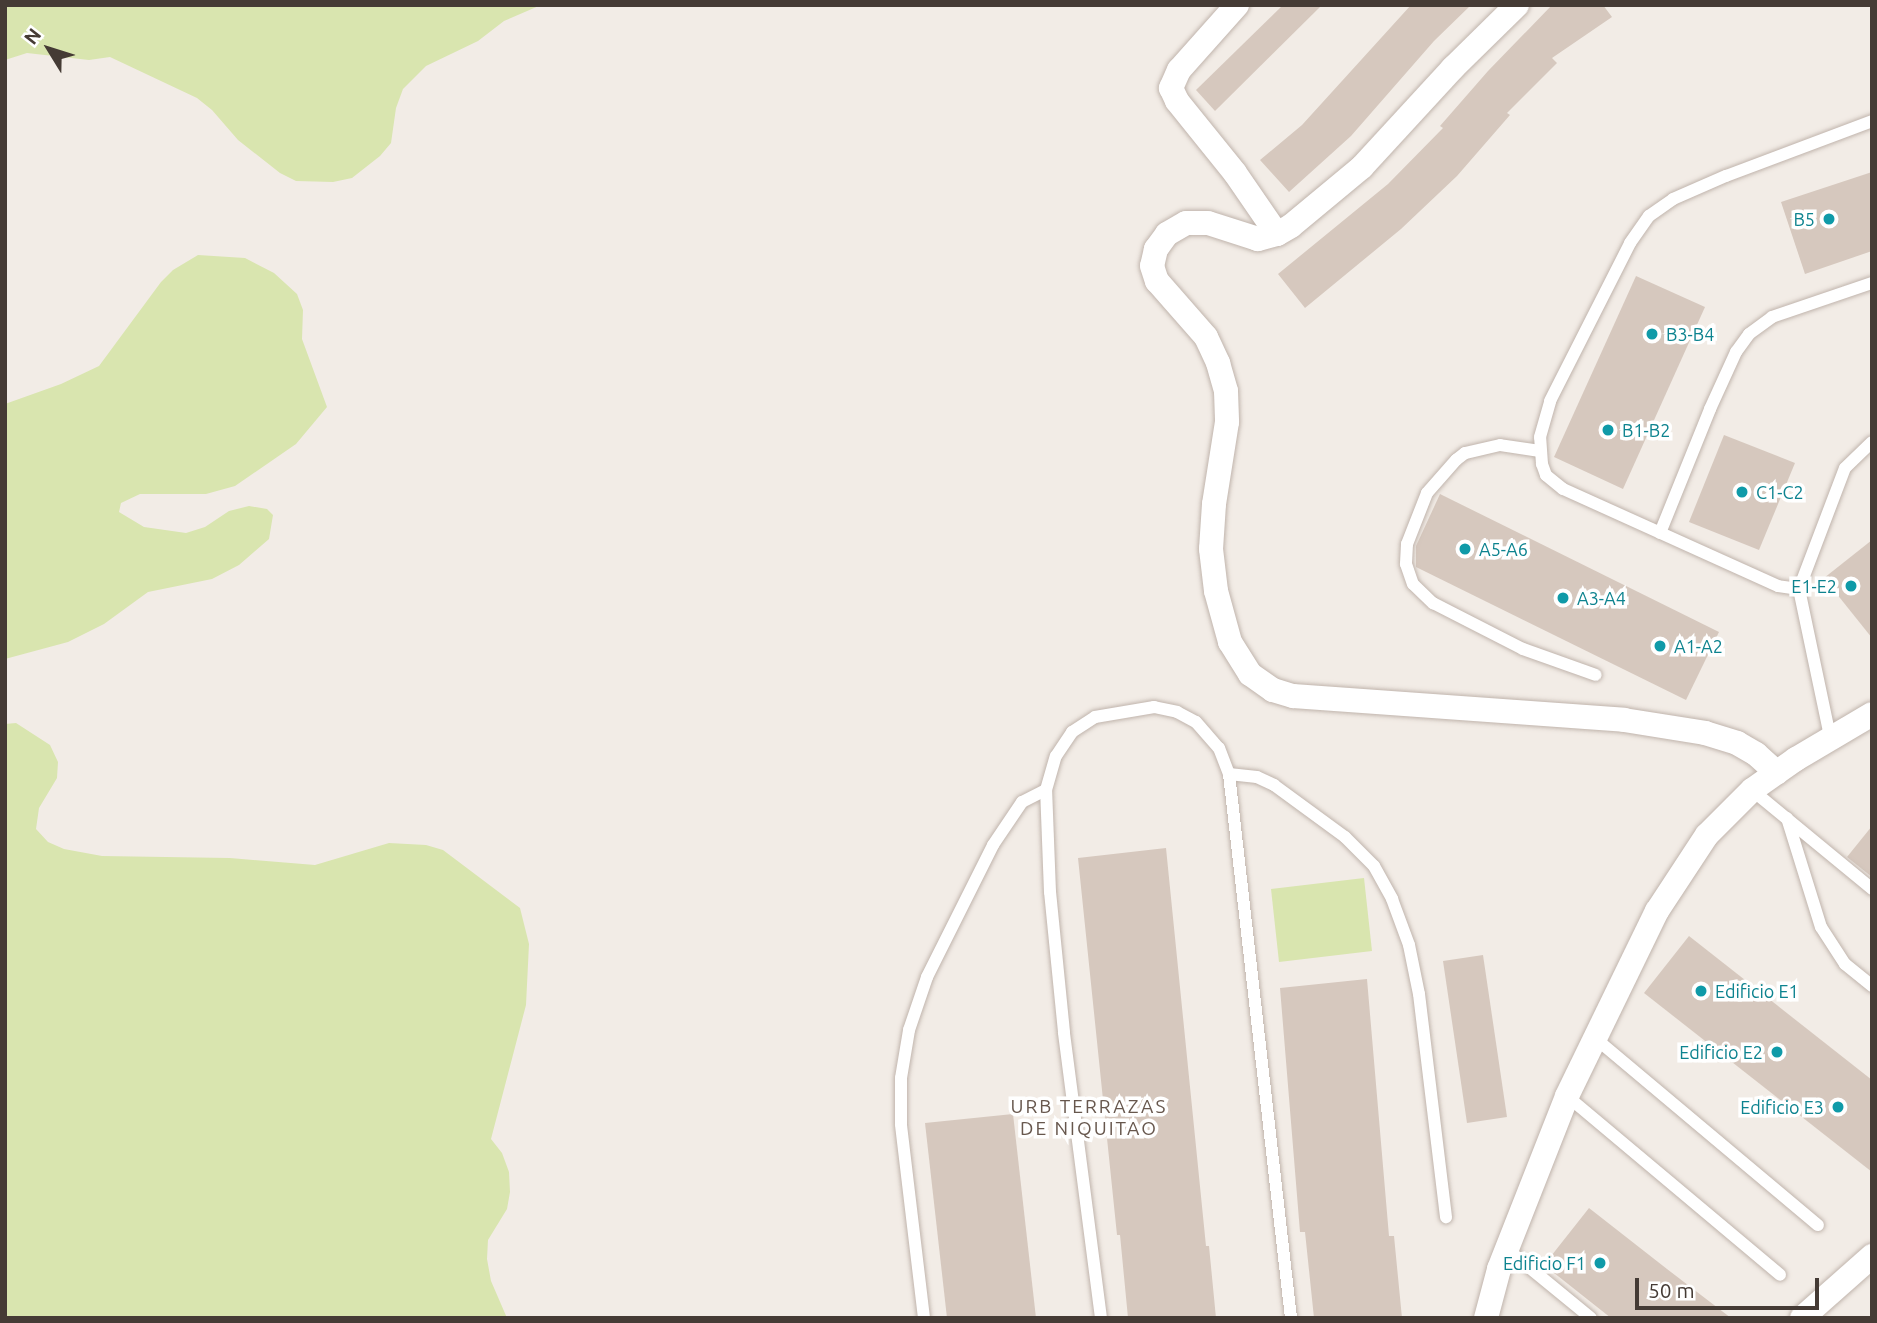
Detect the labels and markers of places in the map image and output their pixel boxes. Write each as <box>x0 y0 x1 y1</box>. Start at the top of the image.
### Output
place label: B5 <box>1793 208 1815 230</box>
marker: B5 <box>1821 211 1837 227</box>
place label: B3-B4 <box>1666 323 1714 345</box>
marker: B3-B4 <box>1644 326 1660 342</box>
place label: B1-B2 <box>1622 419 1670 441</box>
marker: B1-B2 <box>1600 422 1616 438</box>
place label: C1-C2 <box>1756 481 1804 503</box>
marker: C1-C2 <box>1734 484 1750 500</box>
place label: A5-A6 <box>1479 538 1528 560</box>
marker: A5-A6 <box>1457 541 1473 557</box>
place label: E1-E2 <box>1791 575 1837 597</box>
marker: E1-E2 <box>1843 578 1859 594</box>
place label: A3-A4 <box>1577 587 1626 609</box>
marker: A3-A4 <box>1555 590 1571 606</box>
place label: A1-A2 <box>1674 635 1723 657</box>
marker: A1-A2 <box>1652 638 1668 654</box>
place label: Edificio E1 <box>1715 980 1799 1002</box>
marker: Edificio E1 <box>1693 983 1709 999</box>
place label: Edificio E2 <box>1679 1041 1763 1063</box>
marker: Edificio E2 <box>1769 1044 1785 1060</box>
place label: Edificio E3 <box>1740 1096 1824 1118</box>
marker: Edificio E3 <box>1830 1099 1846 1115</box>
place label: Edificio F1 <box>1503 1252 1586 1274</box>
marker: Edificio F1 <box>1592 1255 1608 1271</box>

